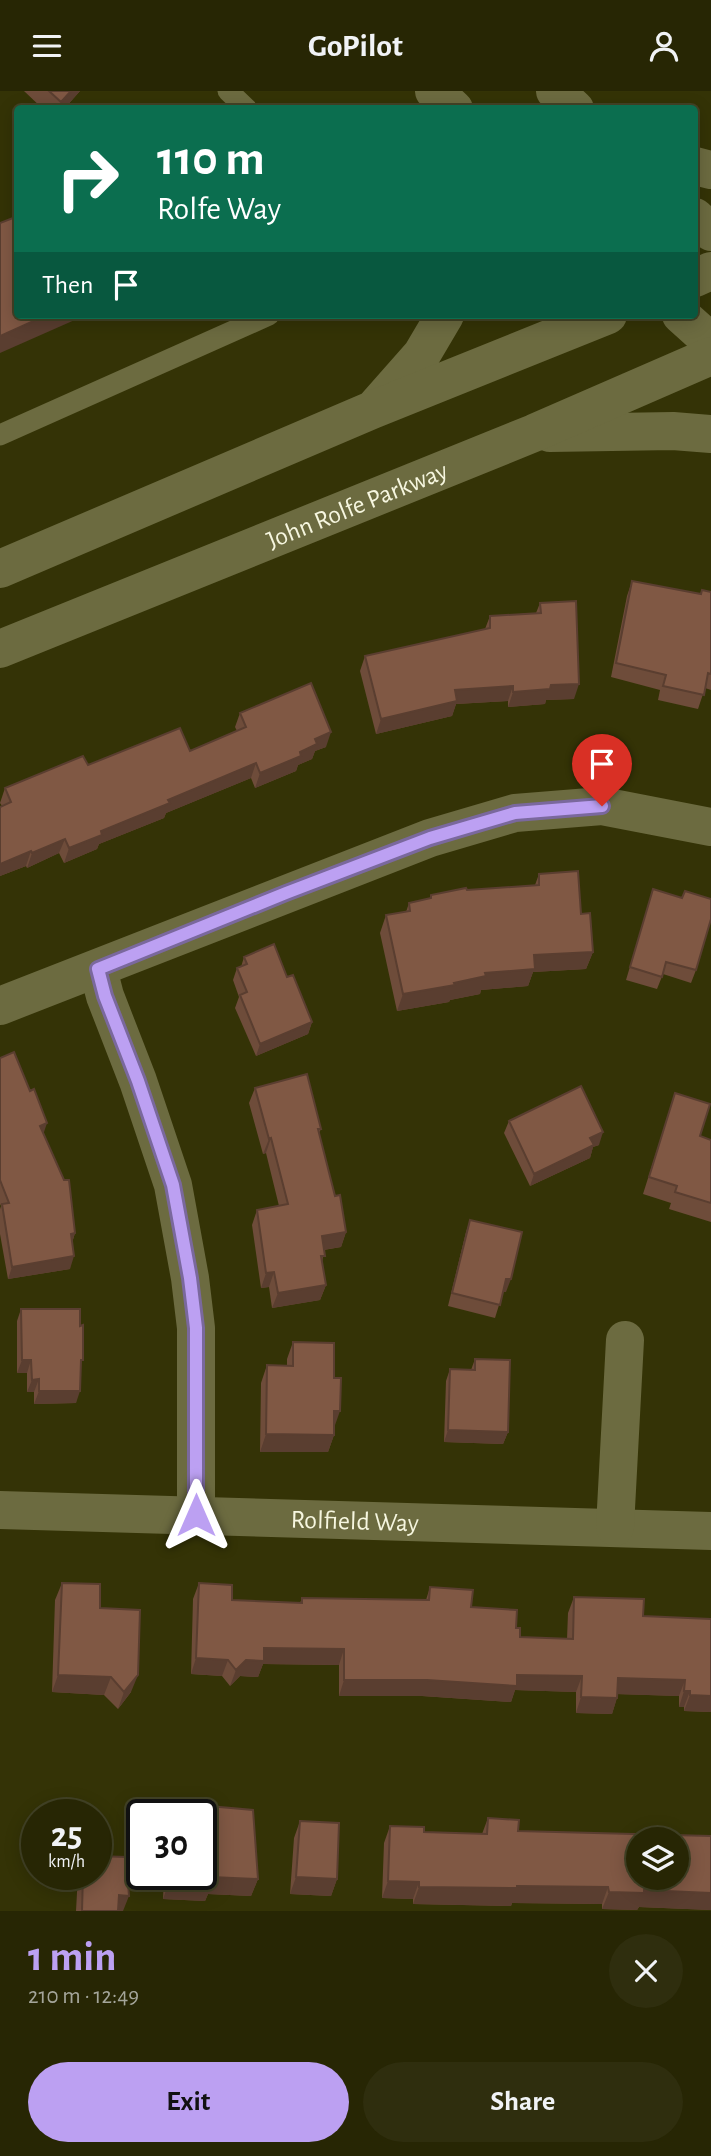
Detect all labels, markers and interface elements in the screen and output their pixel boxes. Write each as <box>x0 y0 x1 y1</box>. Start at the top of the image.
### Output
icon: menu <box>28 27 66 65</box>
icon: person <box>645 27 683 65</box>
text: GoPilot <box>308 30 403 62</box>
icon: right <box>42 133 133 224</box>
text: 110 m <box>157 135 265 184</box>
text: Rolfe Way <box>157 193 281 225</box>
icon: arrive <box>107 266 145 304</box>
text: Then <box>42 272 93 298</box>
street label: John Rolfe Parkway <box>263 457 451 554</box>
pin <box>572 734 632 806</box>
icon: arrive <box>583 745 621 783</box>
position arrow <box>159 1478 233 1552</box>
street label: Rolfield Way <box>290 1507 419 1536</box>
speed limit sign: 30 <box>126 1799 217 1890</box>
text: 25 <box>51 1818 82 1853</box>
map controls <box>626 1827 689 1890</box>
button: layers <box>626 1827 689 1890</box>
text: km/h <box>48 1853 85 1871</box>
button: close <box>609 1934 683 2008</box>
text: 1 min <box>28 1936 117 1978</box>
text: 210 m · 12:49 <box>28 1985 139 2008</box>
button: Exit <box>28 2062 349 2142</box>
button: Share <box>363 2062 683 2142</box>

